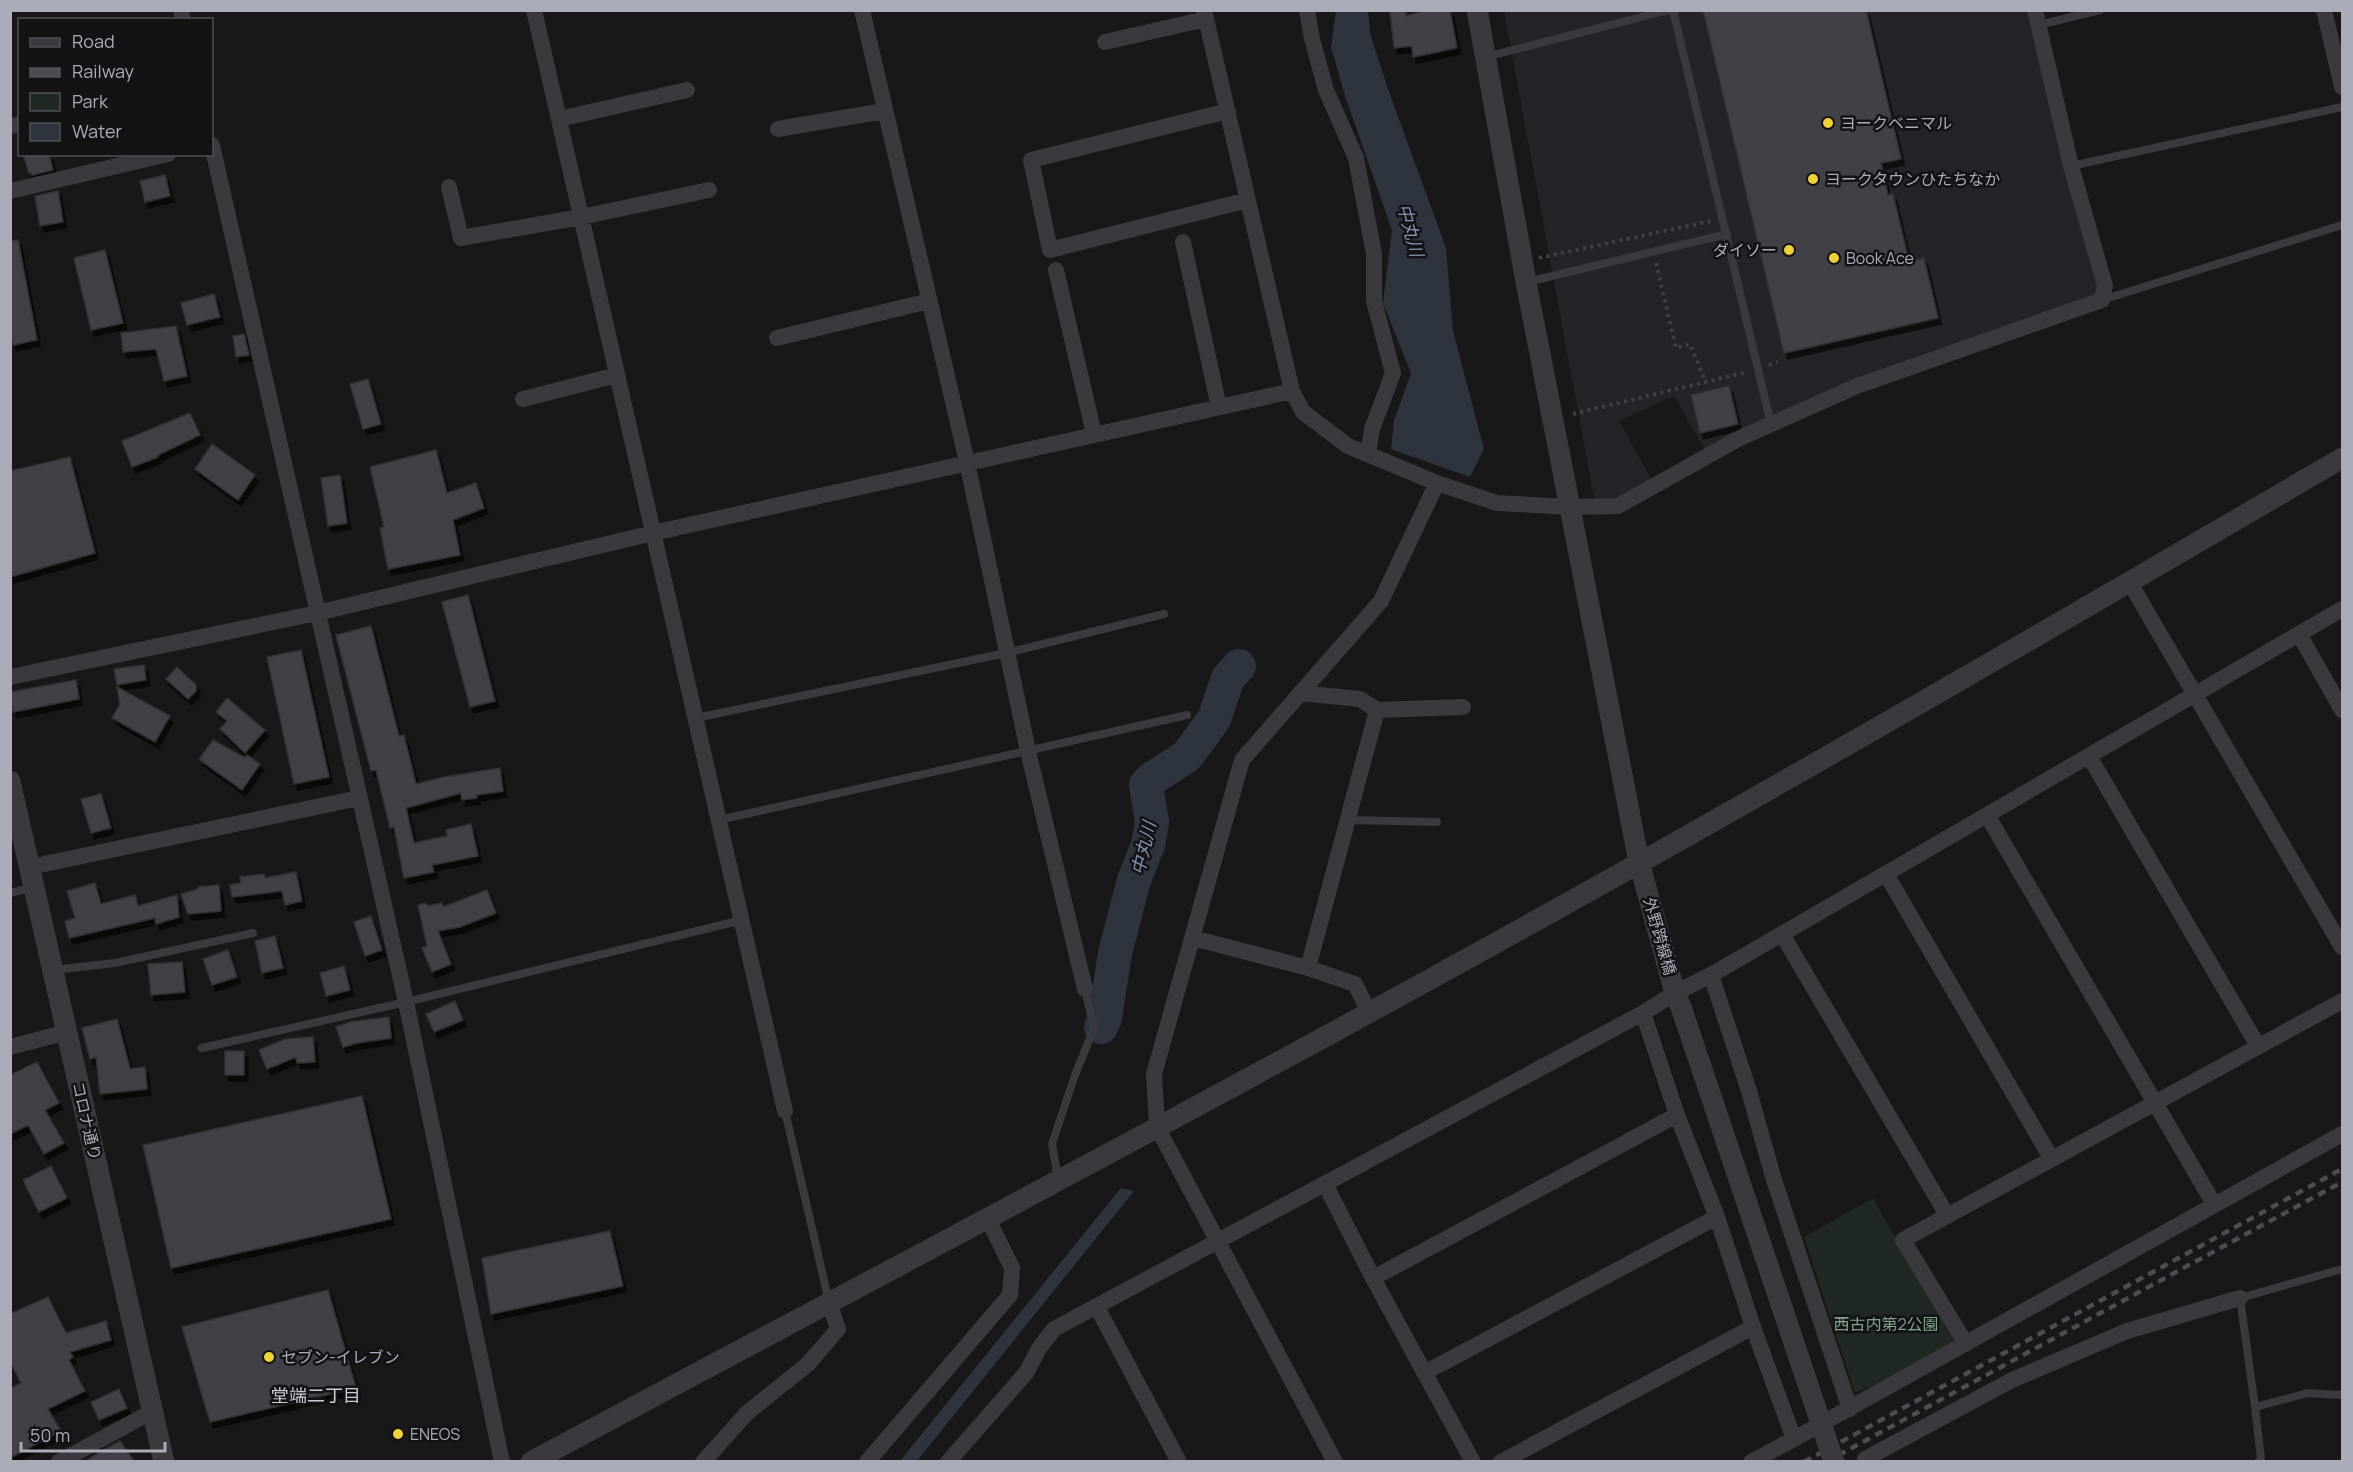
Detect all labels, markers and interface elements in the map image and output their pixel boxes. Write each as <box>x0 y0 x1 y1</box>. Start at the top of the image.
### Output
legend <box>18 18 213 156</box>
text: Road <box>72 29 115 53</box>
text: Railway <box>72 59 134 83</box>
text: Park <box>72 89 109 113</box>
place label: ヨークベニマル <box>1840 112 1952 134</box>
marker: ヨークベニマル <box>1821 116 1835 130</box>
text: Water <box>72 119 122 143</box>
place label: ヨークタウンひたちなか <box>1825 168 2000 190</box>
marker: ヨークタウンひたちなか <box>1806 172 1820 186</box>
water label: 中丸川 <box>1392 201 1430 261</box>
place label: ダイソー <box>1713 239 1777 261</box>
marker: ダイソー <box>1782 243 1796 257</box>
place label: Book Ace <box>1846 247 1914 269</box>
marker: Book Ace <box>1827 251 1841 265</box>
water label: 中丸川 <box>1125 817 1161 877</box>
street label: 外野跨線橋 <box>1638 895 1682 977</box>
street label: コロナ通り <box>67 1080 107 1162</box>
park label: 西古内第2公園 <box>1833 1313 1939 1335</box>
place label: セブン-イレブン <box>281 1346 400 1368</box>
marker: セブン-イレブン <box>262 1350 276 1364</box>
district label: 堂端二丁目 <box>271 1383 361 1407</box>
scale bar <box>21 1415 165 1453</box>
text: 50 m <box>30 1423 70 1447</box>
place label: ENEOS <box>410 1423 460 1445</box>
marker: ENEOS <box>391 1427 405 1441</box>

